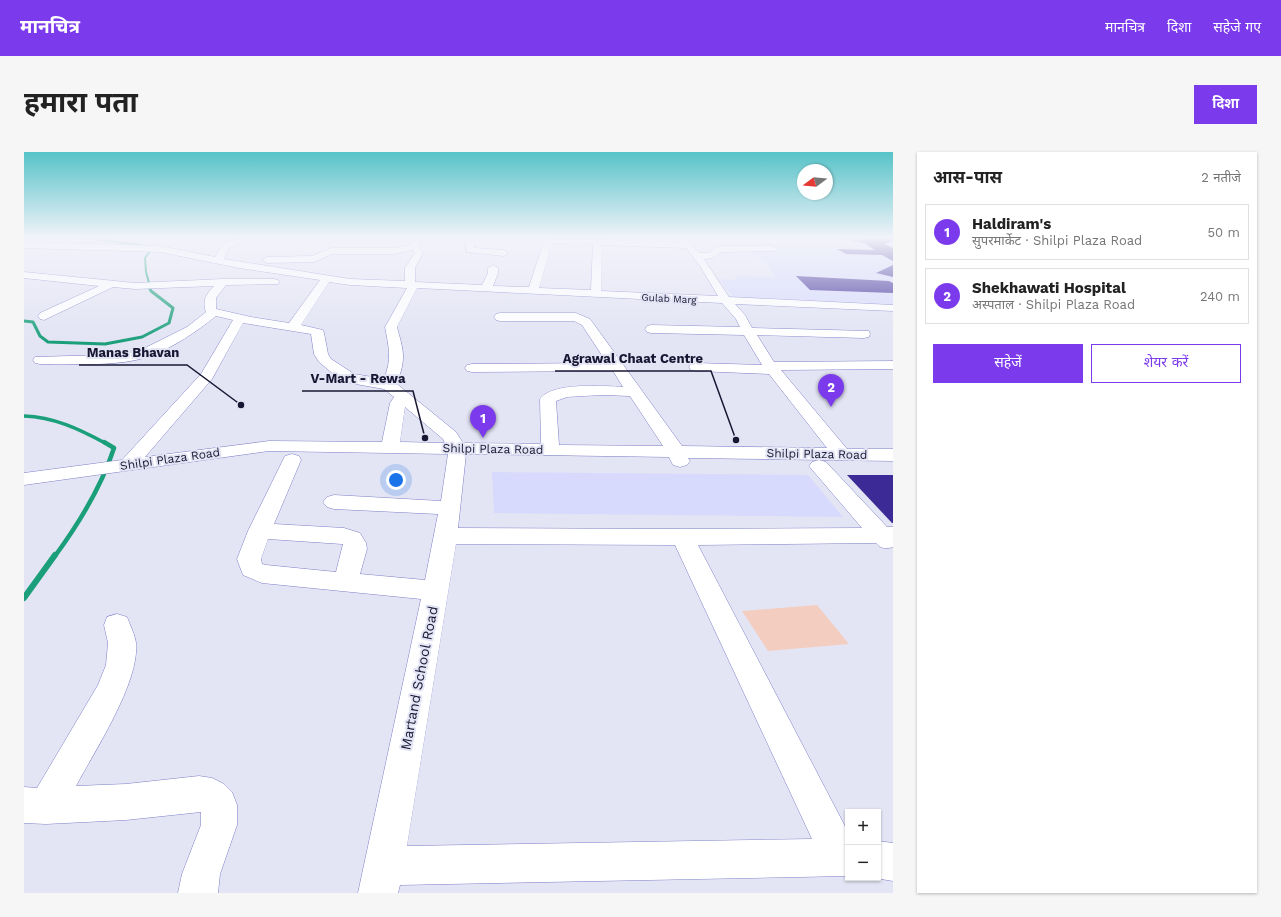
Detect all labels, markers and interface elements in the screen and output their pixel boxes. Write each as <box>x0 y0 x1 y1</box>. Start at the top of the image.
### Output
text: मानचित्र <box>20 15 80 38</box>
text: मानचित्र <box>1105 19 1145 35</box>
text: दिशा <box>1167 19 1191 35</box>
text: सहेजे गए <box>1213 19 1261 35</box>
button: दिशा <box>1194 85 1257 124</box>
text: हमारा पता <box>24 86 138 119</box>
north arrow <box>797 164 833 200</box>
text: आस-पास <box>933 167 1002 187</box>
text: 2 नतीजे <box>1201 170 1241 185</box>
text: Haldiram's <box>972 215 1051 233</box>
text: 1 <box>944 225 950 240</box>
text: 50 m <box>1208 225 1240 240</box>
text: सुपरमार्केट · Shilpi Plaza Road <box>972 233 1142 248</box>
text: Shekhawati Hospital <box>972 279 1126 297</box>
text: 2 <box>943 289 951 304</box>
text: 240 m <box>1200 289 1240 304</box>
street label: Gulab Marg <box>641 292 697 305</box>
text: अस्पताल · Shilpi Plaza Road <box>972 297 1135 312</box>
callout: Manas Bhavan <box>79 340 187 365</box>
button: सहेजें <box>933 344 1083 383</box>
button: शेयर करें <box>1091 344 1241 383</box>
text: Manas Bhavan <box>87 345 179 360</box>
callout: Agrawal Chaat Centre <box>555 346 711 371</box>
text: Agrawal Chaat Centre <box>563 351 704 366</box>
callout: V-Mart - Rewa <box>302 366 413 391</box>
text: V-Mart - Rewa <box>310 371 406 386</box>
pin: 2 <box>818 374 844 407</box>
pin: 1 <box>470 405 496 438</box>
street label: Shilpi Plaza Road <box>442 441 544 457</box>
street label: Shilpi Plaza Road <box>119 445 221 473</box>
street label: Shilpi Plaza Road <box>766 446 868 462</box>
your location <box>386 470 406 490</box>
street label: Martand School Road <box>397 605 441 751</box>
map controls <box>845 809 881 881</box>
button: + <box>845 809 881 845</box>
button: − <box>845 845 881 881</box>

